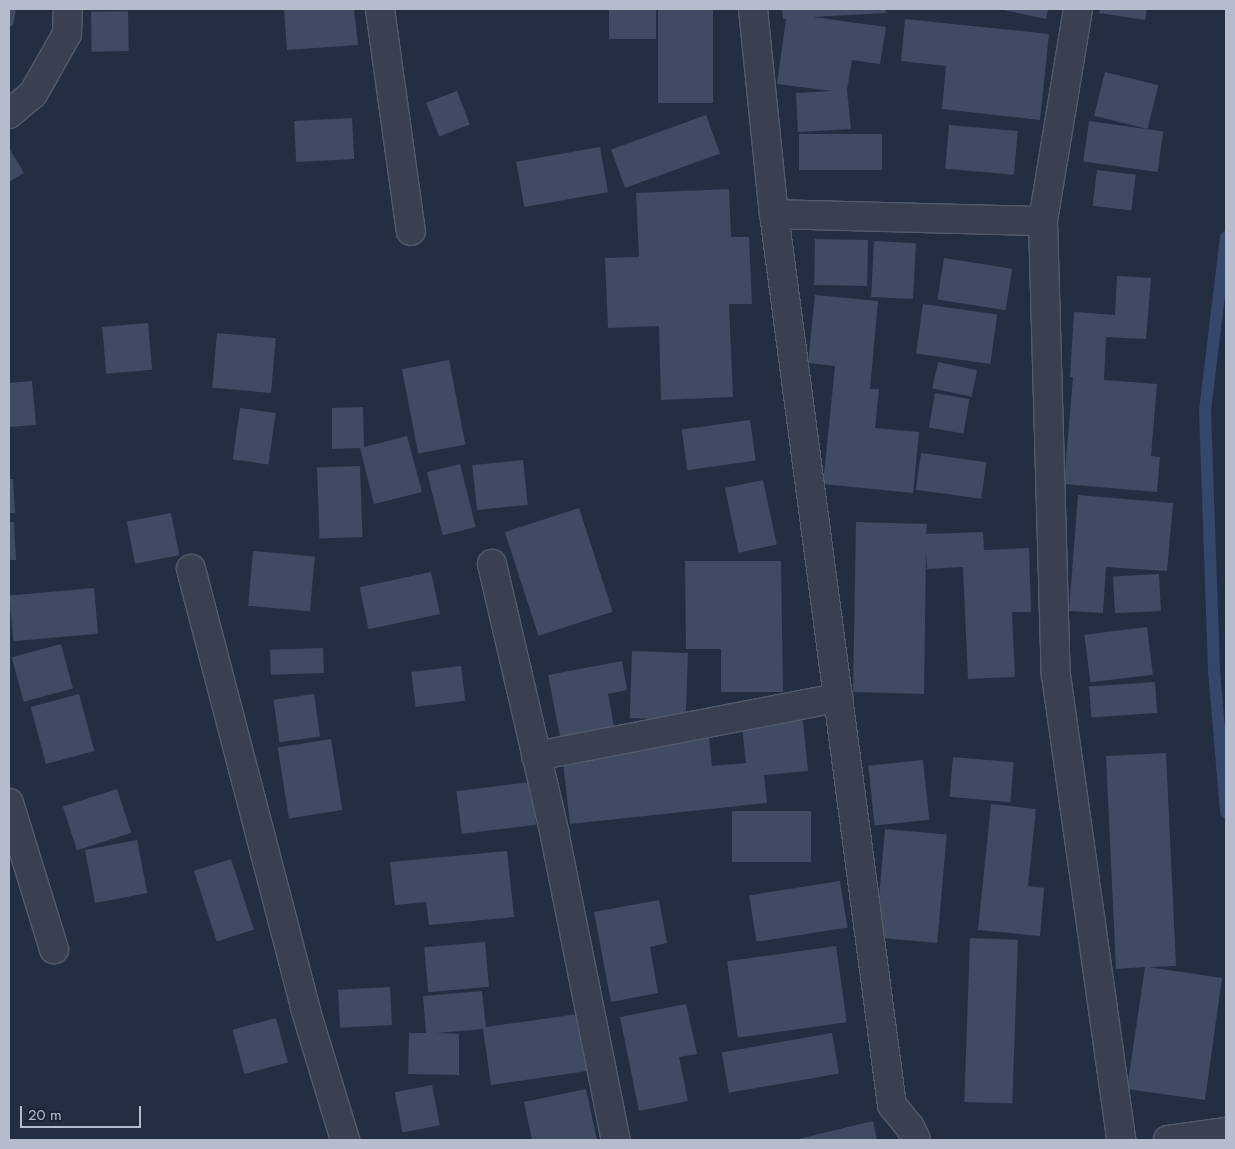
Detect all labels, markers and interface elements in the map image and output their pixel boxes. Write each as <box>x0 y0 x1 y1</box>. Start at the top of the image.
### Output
scale bar <box>22 1096 144 1128</box>
text: 20 m <box>28 1104 62 1126</box>

